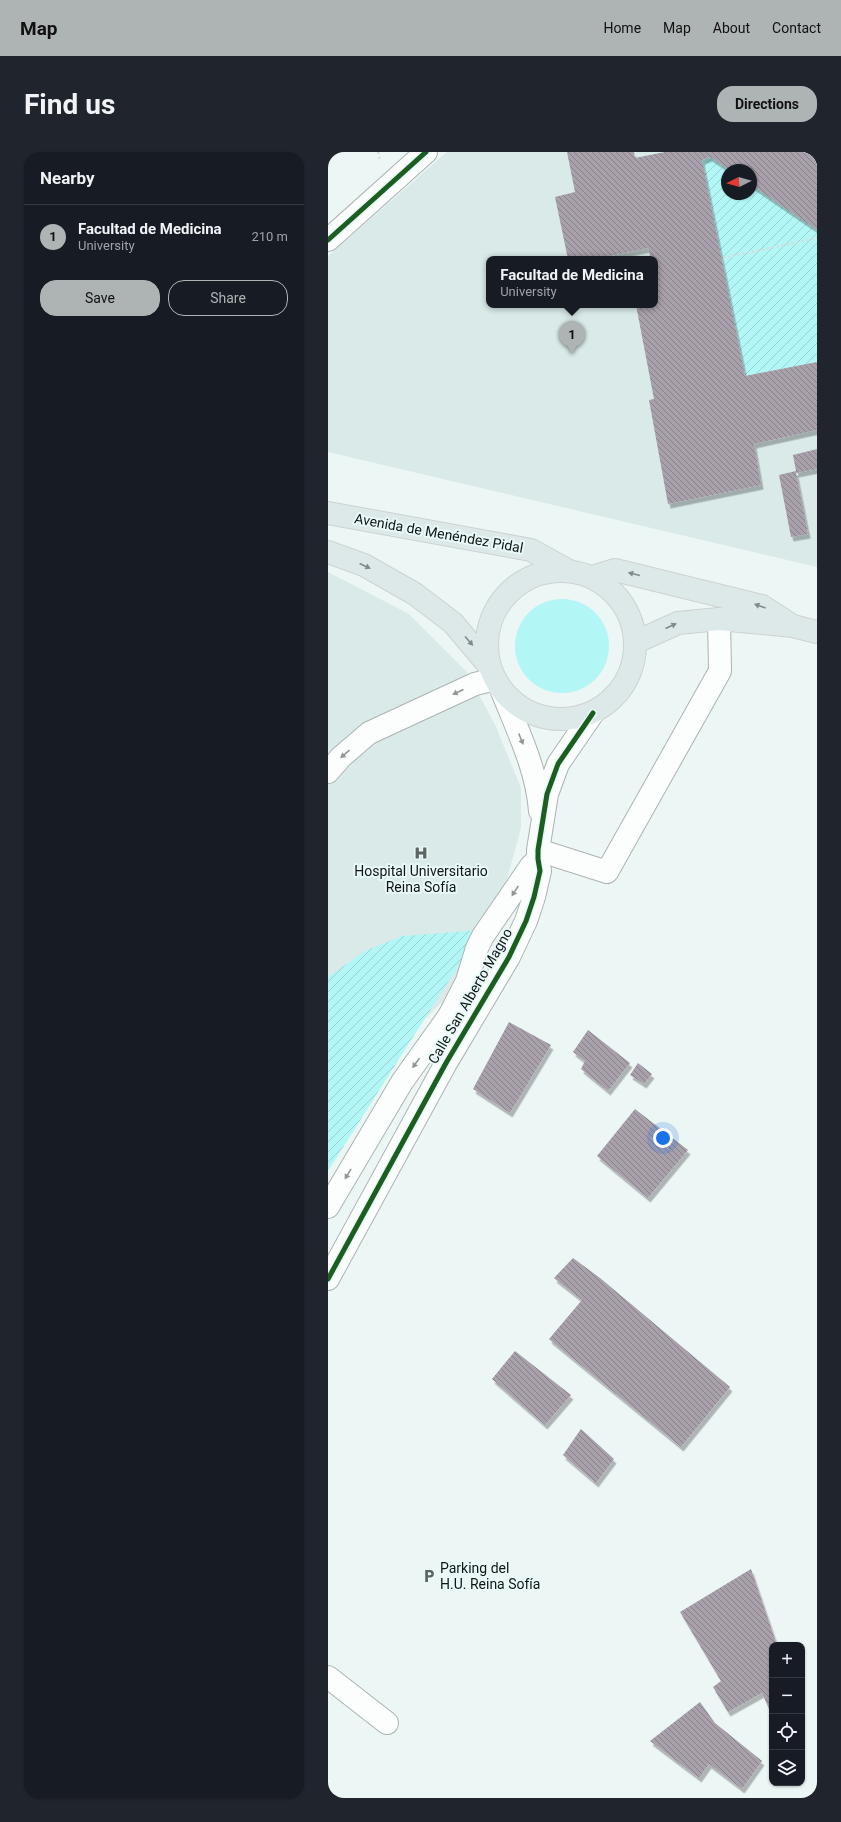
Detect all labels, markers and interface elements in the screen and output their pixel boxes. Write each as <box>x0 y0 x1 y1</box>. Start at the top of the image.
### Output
text: Map <box>20 17 58 40</box>
text: Home <box>603 20 641 36</box>
text: Map <box>663 20 691 36</box>
text: About <box>713 20 750 36</box>
text: Contact <box>772 20 821 36</box>
button: Directions <box>717 86 817 122</box>
text: Find us <box>24 88 115 121</box>
north arrow <box>721 164 757 200</box>
text: Nearby <box>40 168 95 188</box>
text: Facultad de Medicina <box>78 220 222 238</box>
text: 1 <box>49 229 57 244</box>
text: 210 m <box>251 229 288 244</box>
text: University <box>78 238 135 253</box>
popup <box>486 256 658 308</box>
text: Facultad de Medicina <box>500 266 644 284</box>
button: Save <box>40 280 160 316</box>
button: Share <box>168 280 288 316</box>
text: University <box>500 284 557 299</box>
pin: 1 <box>559 321 585 354</box>
street label: Avenida de Menéndez Pidal <box>353 510 525 556</box>
one-way arrow <box>359 563 370 569</box>
one-way arrow <box>628 571 640 577</box>
one-way arrow <box>753 603 765 609</box>
one-way arrow <box>665 623 677 629</box>
one-way arrow <box>464 636 473 647</box>
one-way arrow <box>453 689 464 695</box>
one-way arrow <box>518 733 524 745</box>
one-way arrow <box>340 749 350 758</box>
hospital icon: Hospital Universitario Reina Sofía <box>413 845 429 861</box>
place label: Hospital Universitario Reina Sofía <box>354 863 488 895</box>
one-way arrow <box>511 885 518 897</box>
street label: Calle San Alberto Magno <box>425 925 515 1067</box>
one-way arrow <box>412 1058 420 1068</box>
your location <box>653 1128 673 1148</box>
one-way arrow <box>344 1168 351 1180</box>
place label: Parking del H.U. Reina Sofía <box>440 1560 540 1592</box>
parking icon: Parking del H.U. Reina Sofía <box>421 1568 437 1584</box>
map controls <box>769 1642 805 1786</box>
button: + <box>769 1642 805 1678</box>
button: − <box>769 1678 805 1714</box>
button: locate <box>769 1714 805 1750</box>
button: layers <box>769 1750 805 1786</box>

